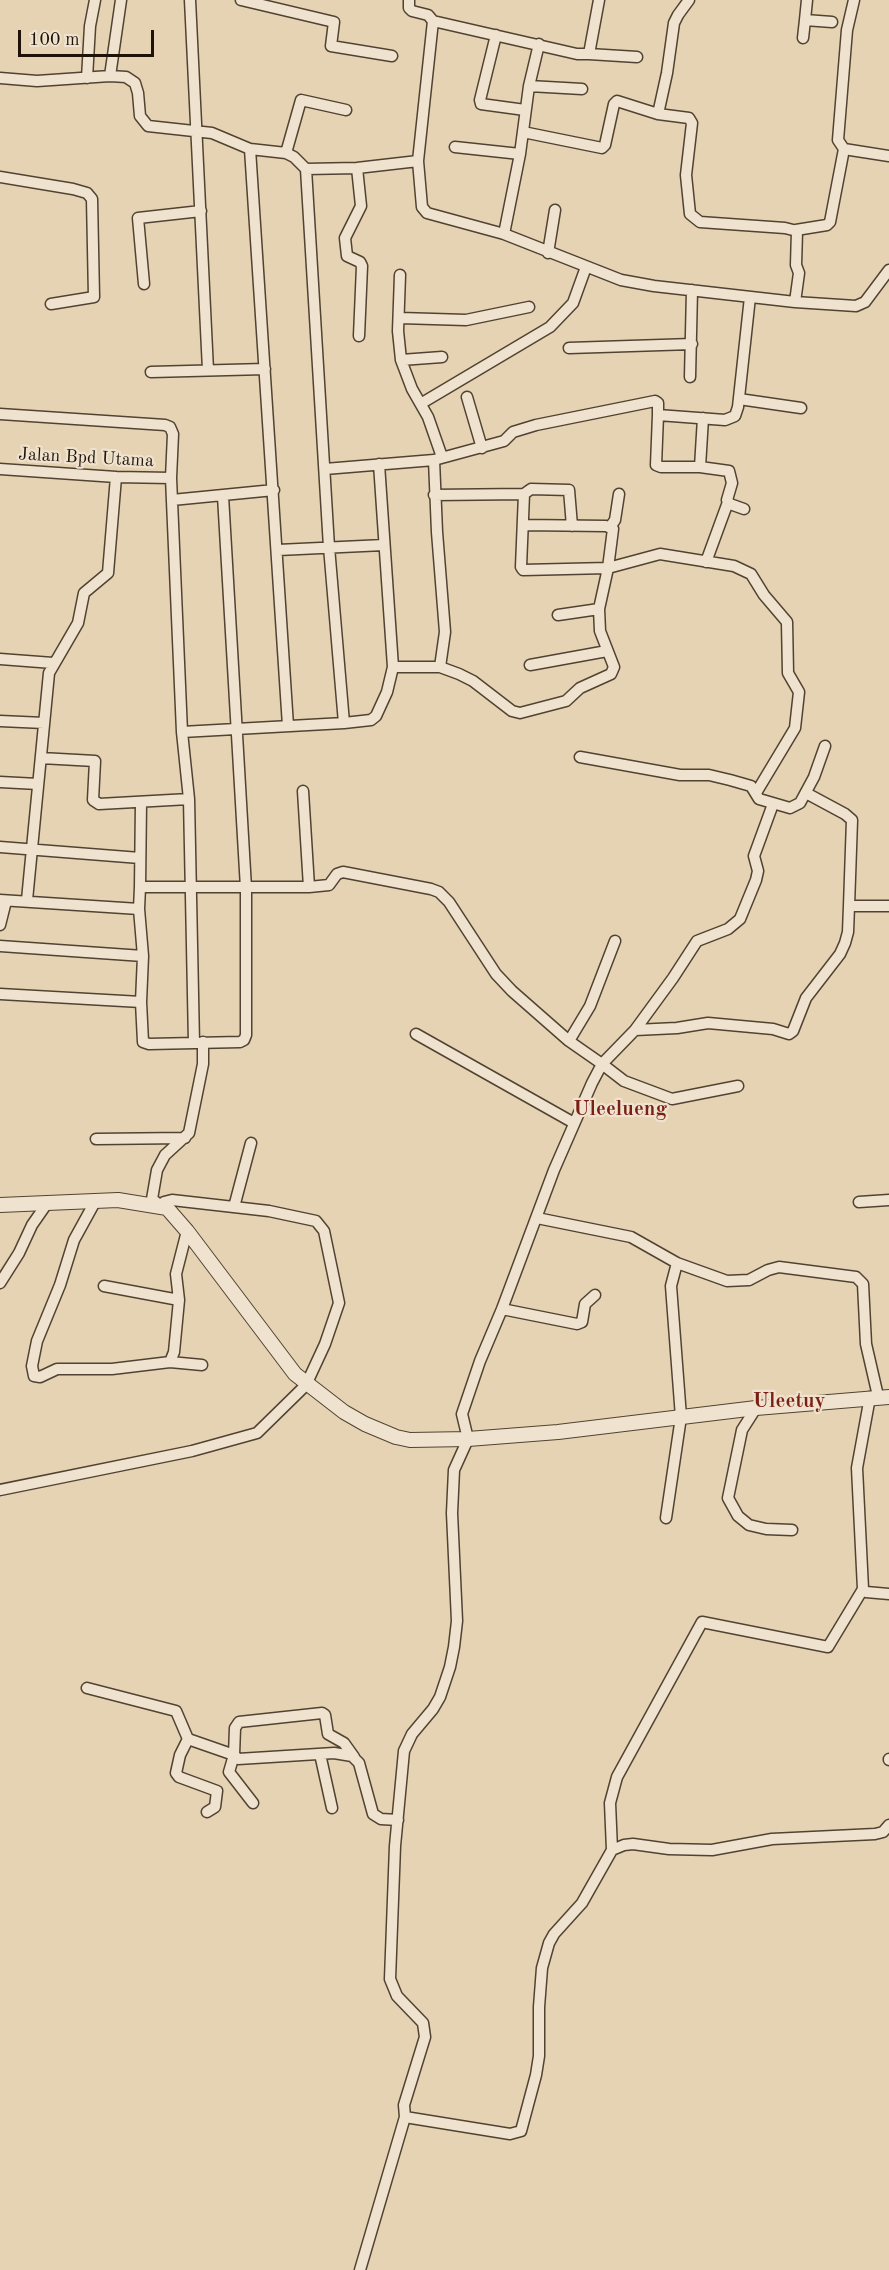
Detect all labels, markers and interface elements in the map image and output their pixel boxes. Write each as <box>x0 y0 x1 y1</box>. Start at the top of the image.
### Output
scale bar <box>21 18 158 56</box>
text: 100 m <box>29 31 80 49</box>
street label: Jalan Bpd Utama <box>18 444 154 472</box>
district label: Uleelueng <box>573 1096 667 1122</box>
district label: Uleetuy <box>752 1388 826 1414</box>

